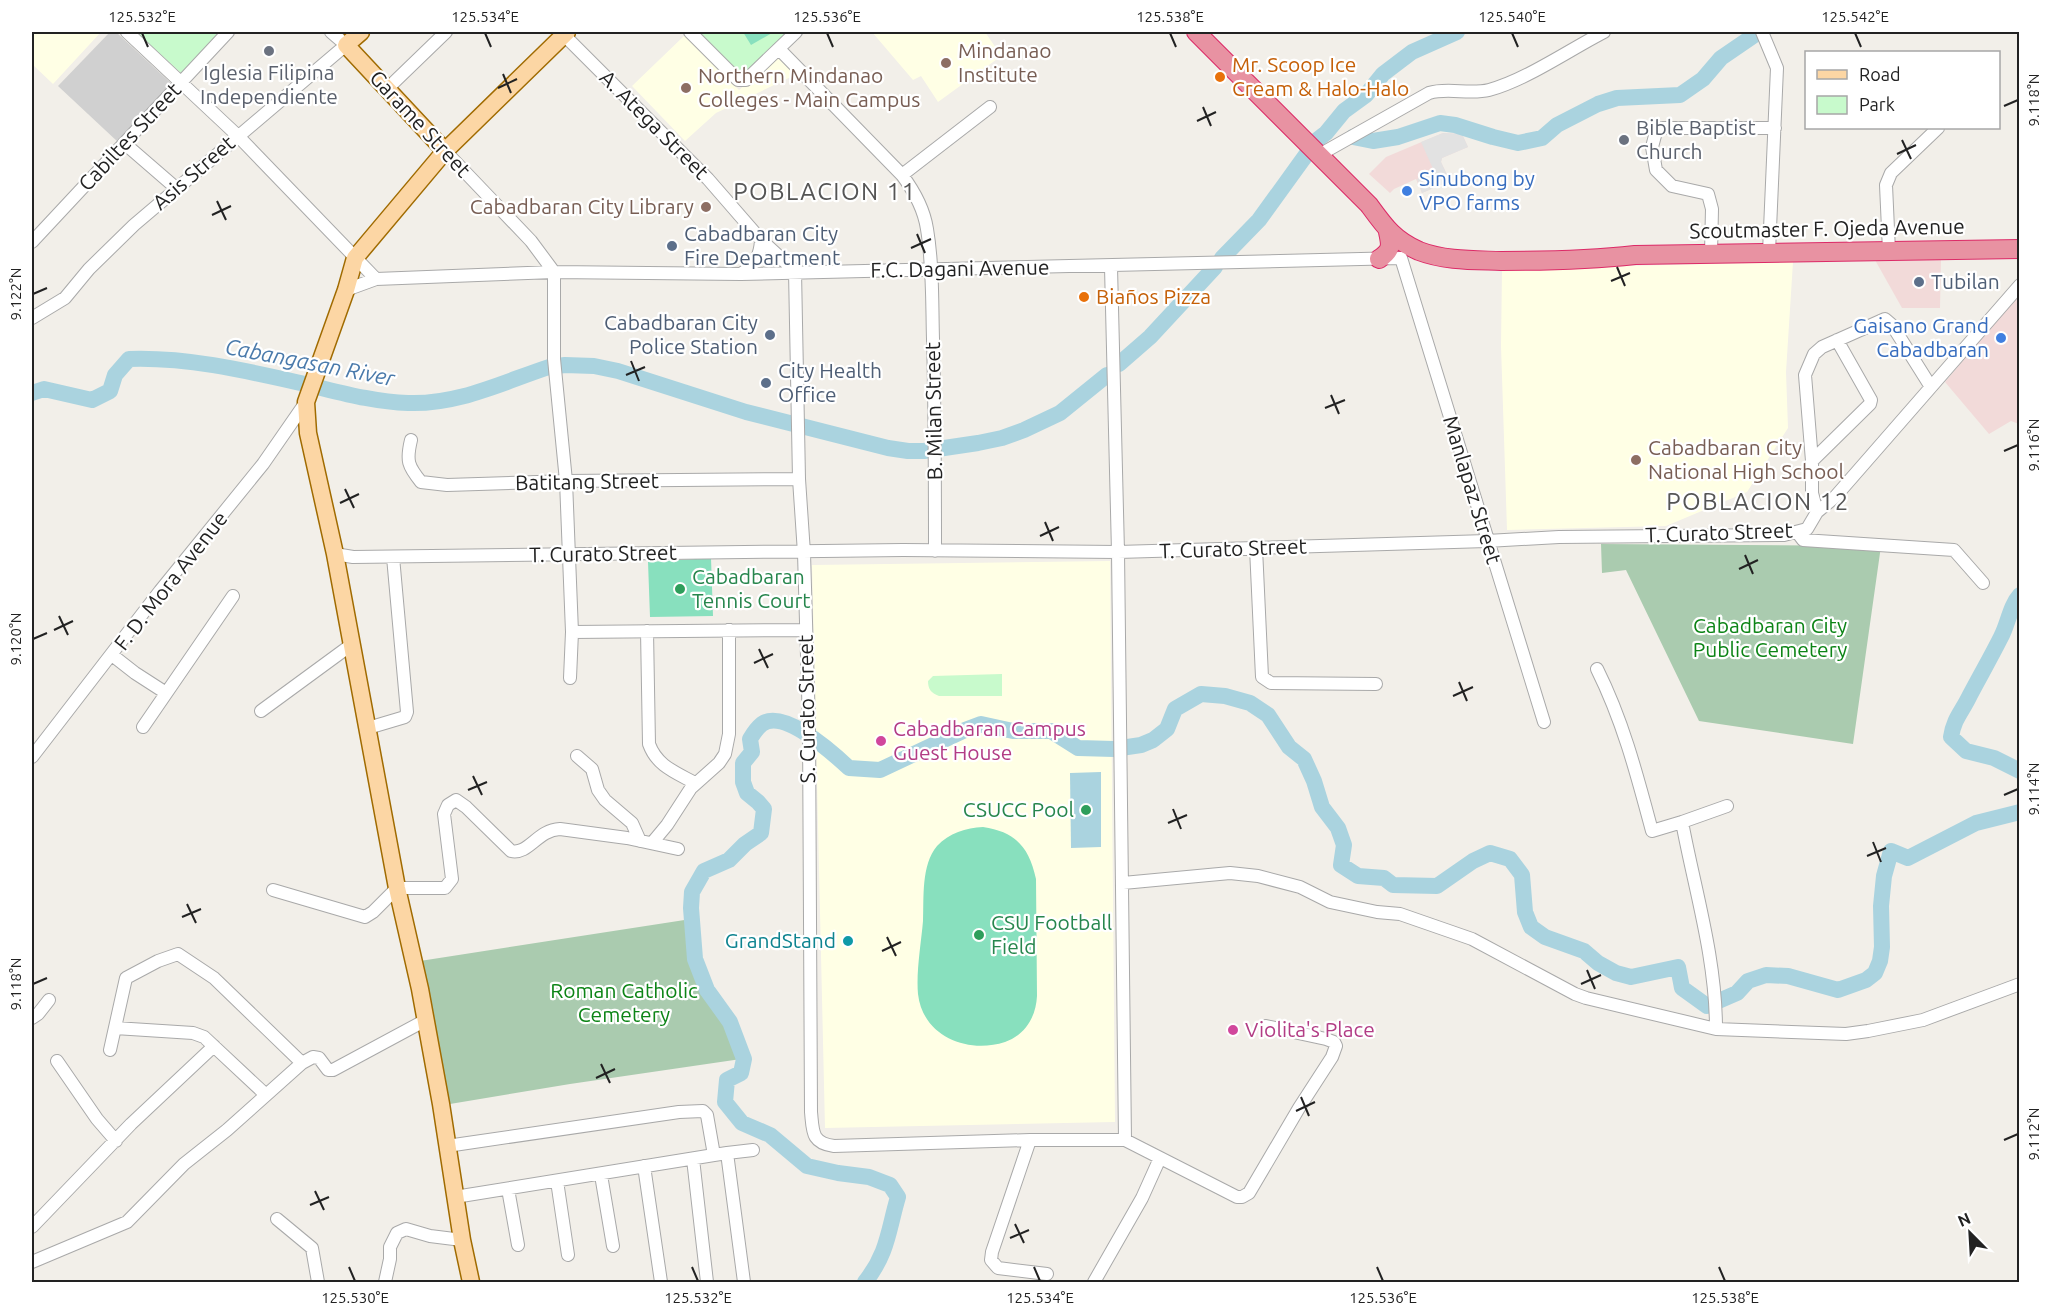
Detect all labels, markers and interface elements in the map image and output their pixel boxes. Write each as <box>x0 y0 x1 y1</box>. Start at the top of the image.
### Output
text: 125.532°E <box>108 8 176 25</box>
text: 125.534°E <box>451 8 519 25</box>
text: 125.536°E <box>793 8 861 25</box>
text: 125.538°E <box>1136 8 1204 25</box>
text: 125.540°E <box>1478 8 1546 25</box>
text: 125.542°E <box>1821 8 1889 25</box>
place label: Mindanao Institute <box>958 38 1052 86</box>
marker: Iglesia Filipina Independiente <box>262 44 276 58</box>
legend <box>1805 51 2000 129</box>
place label: Mr. Scoop Ice Cream & Halo-Halo <box>1232 52 1409 100</box>
marker: Mindanao Institute <box>939 56 953 70</box>
place label: Iglesia Filipina Independiente <box>200 60 338 108</box>
place label: Northern Mindanao Colleges - Main Campus <box>698 63 920 111</box>
text: Road <box>1859 64 1901 84</box>
street label: Garame Street <box>365 65 476 181</box>
street label: A. Atega Street <box>595 65 714 184</box>
marker: Mr. Scoop Ice Cream & Halo-Halo <box>1213 70 1227 84</box>
text: 9.118°N <box>2025 73 2042 127</box>
street label: Cabiltes Street <box>73 77 185 195</box>
marker: Northern Mindanao Colleges - Main Campus <box>679 81 693 95</box>
text: Park <box>1859 94 1895 114</box>
place label: Bible Baptist Church <box>1636 115 1756 163</box>
street label: Asis Street <box>147 130 239 214</box>
marker: Bible Baptist Church <box>1617 133 1631 147</box>
place label: Sinubong by VPO farms <box>1419 166 1535 214</box>
district label: POBLACION 11 <box>733 178 917 205</box>
marker: Sinubong by VPO farms <box>1400 184 1414 198</box>
place label: Cabadbaran City Library <box>470 194 694 218</box>
marker: Cabadbaran City Library <box>699 200 713 214</box>
street label: Scoutmaster F. Ojeda Avenue <box>1689 214 1965 242</box>
place label: Cabadbaran City Fire Department <box>684 221 840 269</box>
marker: Cabadbaran City Fire Department <box>665 239 679 253</box>
street label: F.C. Dagani Avenue <box>870 254 1050 282</box>
text: 9.122°N <box>7 267 24 321</box>
place label: Tubilan <box>1931 269 2000 293</box>
marker: Tubilan <box>1912 275 1926 289</box>
place label: Biaños Pizza <box>1096 284 1211 308</box>
marker: Biaños Pizza <box>1077 290 1091 304</box>
place label: Cabadbaran City Police Station <box>604 310 758 358</box>
place label: Gaisano Grand Cabadbaran <box>1853 313 1989 361</box>
marker: Cabadbaran City Police Station <box>763 328 777 342</box>
marker: Gaisano Grand Cabadbaran <box>1994 331 2008 345</box>
water label: Cabangasan River <box>223 333 398 390</box>
street label: B. Milan Street <box>920 342 946 480</box>
place label: City Health Office <box>778 358 882 406</box>
marker: City Health Office <box>759 376 773 390</box>
street label: Manlapaz Street <box>1439 413 1507 567</box>
text: 9.116°N <box>2025 418 2042 472</box>
place label: Cabadbaran City National High School <box>1648 435 1844 483</box>
marker: Cabadbaran City National High School <box>1629 453 1643 467</box>
street label: Batitang Street <box>515 468 659 494</box>
district label: POBLACION 12 <box>1666 488 1850 515</box>
street label: F. D. Mora Avenue <box>109 506 232 654</box>
street label: T. Curato Street <box>1645 517 1793 547</box>
street label: T. Curato Street <box>1159 533 1307 563</box>
street label: T. Curato Street <box>529 540 677 566</box>
place label: Cabadbaran Tennis Court <box>692 564 811 612</box>
marker: Cabadbaran Tennis Court <box>673 582 687 596</box>
text: 9.120°N <box>7 612 24 666</box>
park label: Cabadbaran City Public Cemetery <box>1693 613 1847 661</box>
street label: S. Curato Street <box>793 634 819 784</box>
place label: Cabadbaran Campus Guest House <box>893 716 1086 764</box>
marker: Cabadbaran Campus Guest House <box>874 734 888 748</box>
text: 9.114°N <box>2025 762 2042 816</box>
place label: CSUCC Pool <box>963 797 1074 821</box>
marker: CSUCC Pool <box>1079 803 1093 817</box>
place label: CSU Football Field <box>991 910 1112 958</box>
place label: GrandStand <box>725 928 836 952</box>
marker: CSU Football Field <box>972 928 986 942</box>
marker: GrandStand <box>841 934 855 948</box>
text: 9.118°N <box>7 957 24 1011</box>
park label: Roman Catholic Cemetery <box>550 978 698 1026</box>
place label: Violita's Place <box>1245 1017 1375 1041</box>
marker: Violita's Place <box>1226 1023 1240 1037</box>
text: 9.112°N <box>2025 1107 2042 1161</box>
north arrow <box>1940 1203 2000 1263</box>
text: N <box>1955 1209 1973 1230</box>
text: 125.530°E <box>321 1289 389 1306</box>
text: 125.532°E <box>664 1289 732 1306</box>
text: 125.534°E <box>1006 1289 1074 1306</box>
text: 125.536°E <box>1349 1289 1417 1306</box>
text: 125.538°E <box>1691 1289 1759 1306</box>

